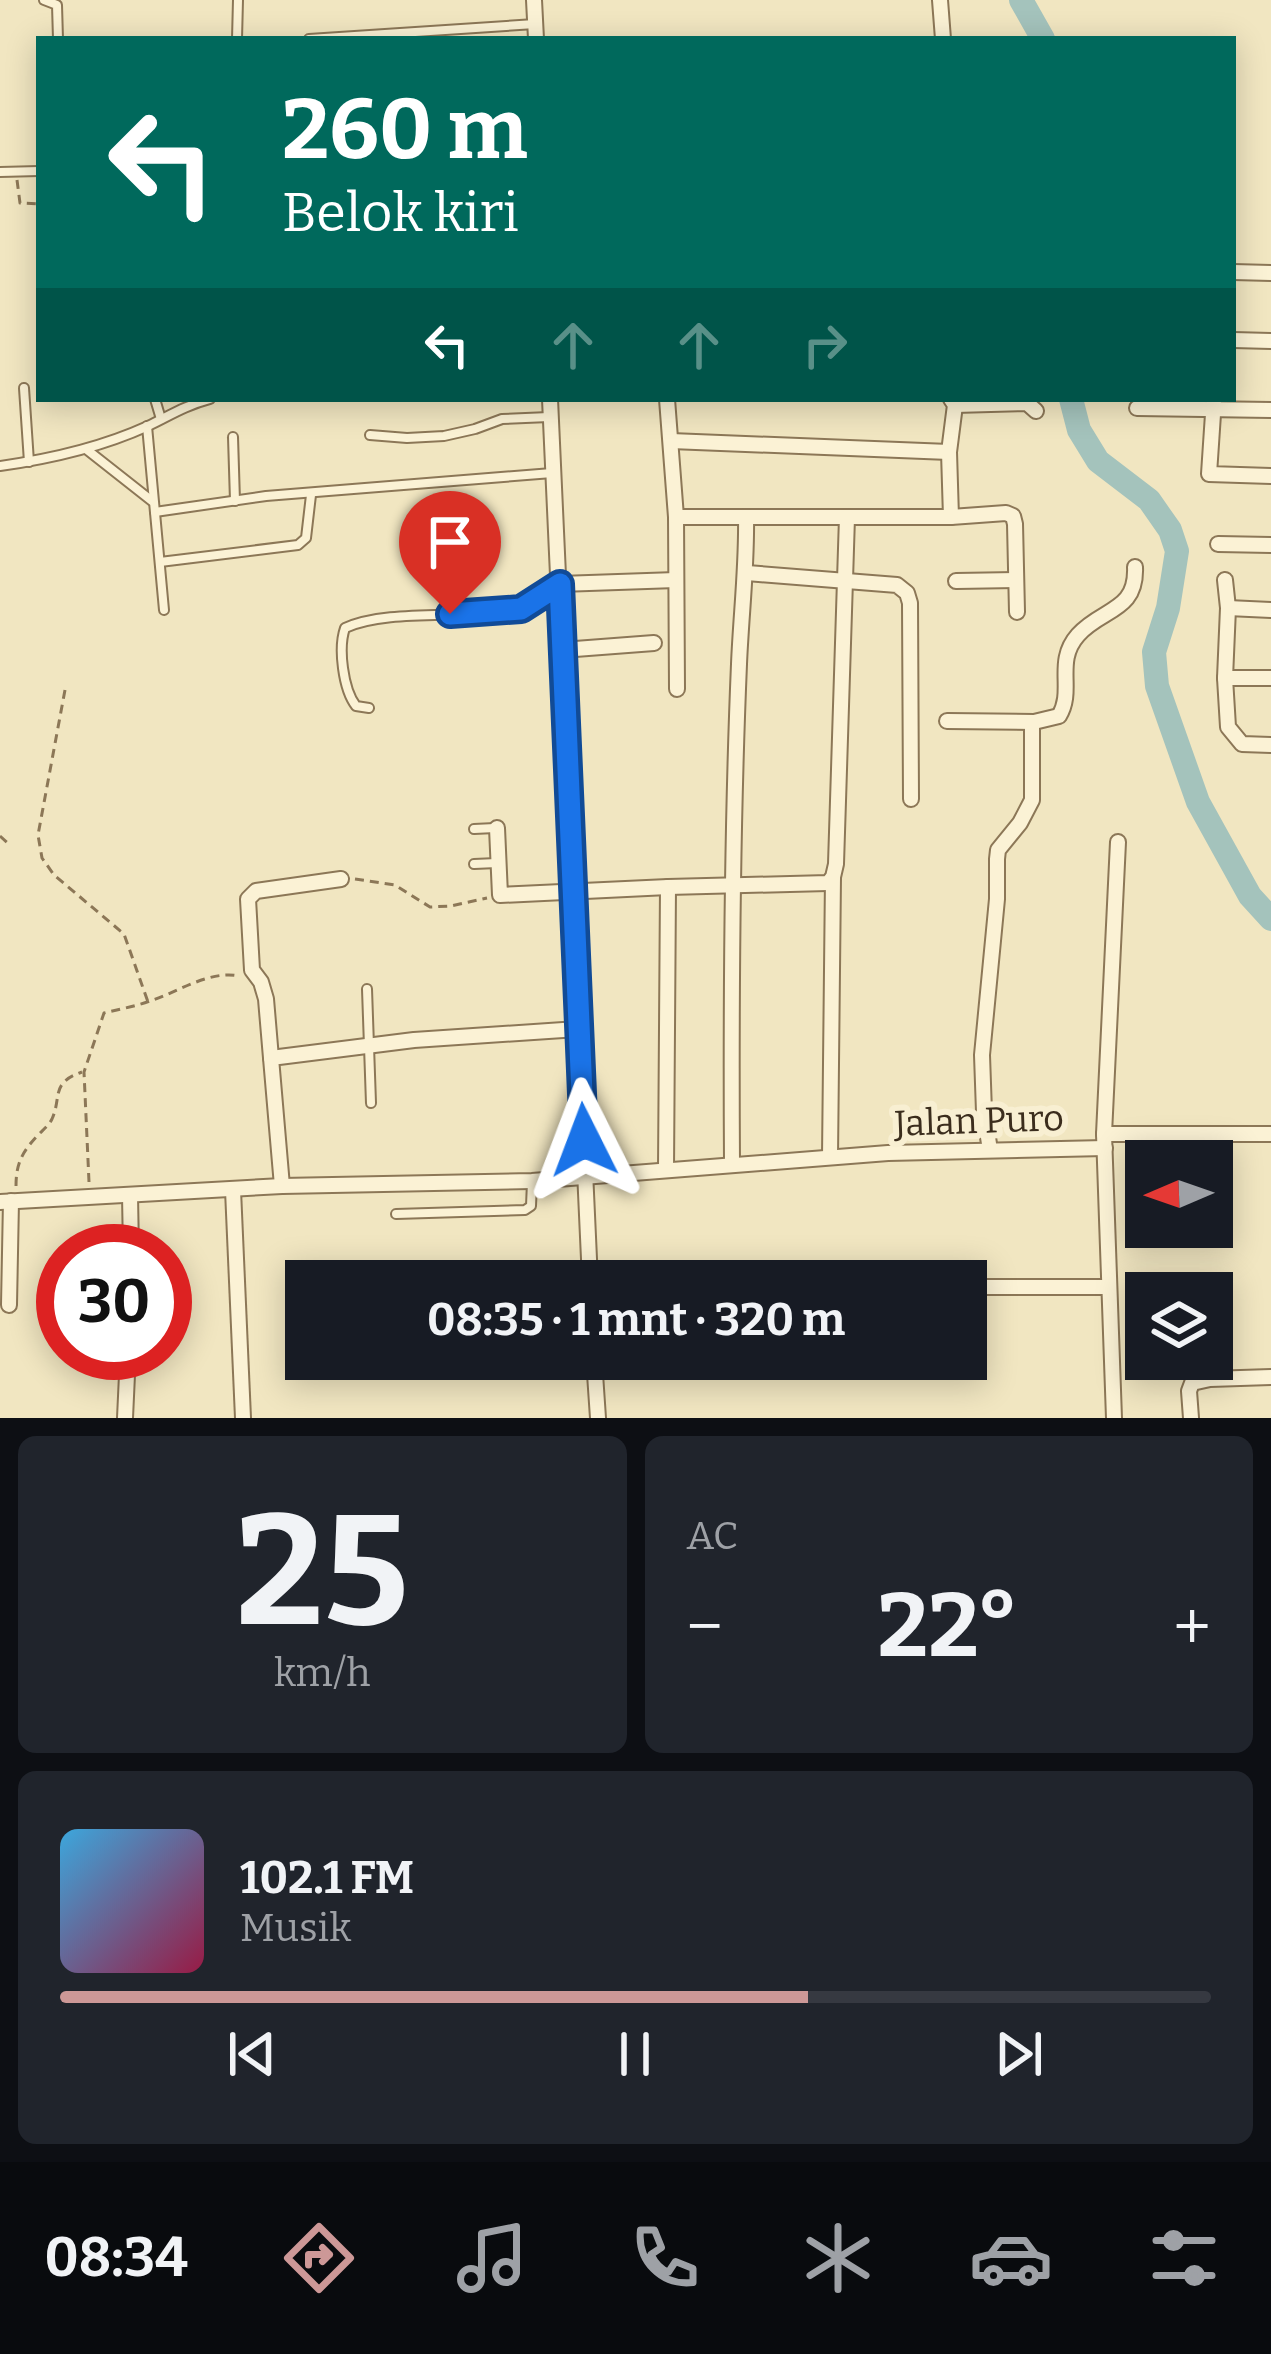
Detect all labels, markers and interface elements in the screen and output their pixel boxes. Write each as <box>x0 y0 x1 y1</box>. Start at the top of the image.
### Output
text: 260 m <box>282 79 528 180</box>
icon: left <box>84 84 240 240</box>
text: Belok kiri <box>282 181 519 245</box>
icon: left <box>414 312 480 378</box>
icon: ahead <box>540 312 606 378</box>
icon: ahead <box>666 312 732 378</box>
icon: right <box>792 312 858 378</box>
pin <box>399 491 501 614</box>
icon: arrive <box>417 509 483 575</box>
position arrow <box>521 1077 647 1203</box>
street label: Jalan Puro <box>893 1096 1064 1146</box>
north arrow <box>1125 1140 1233 1248</box>
map controls <box>1125 1140 1233 1380</box>
speed limit sign: 30 <box>36 1224 192 1380</box>
button: layers <box>1125 1272 1233 1380</box>
text: 08:35 · 1 mnt · 320 m <box>427 1293 845 1347</box>
text: 25 <box>236 1478 409 1665</box>
text: AC <box>687 1513 738 1559</box>
text: 22° <box>878 1572 1019 1680</box>
text: − <box>687 1587 723 1666</box>
text: + <box>1173 1587 1211 1666</box>
text: km/h <box>274 1650 371 1696</box>
text: 102.1 FM <box>240 1851 414 1905</box>
text: Musik <box>240 1905 351 1951</box>
icon: previous <box>219 2021 285 2087</box>
icon: pause <box>602 2021 668 2087</box>
icon: next <box>986 2021 1052 2087</box>
icon: directions <box>277 2216 361 2300</box>
icon: music <box>450 2216 534 2300</box>
icon: phone <box>623 2216 707 2300</box>
icon: climate <box>796 2216 880 2300</box>
icon: car <box>969 2216 1053 2300</box>
icon: filters <box>1142 2216 1226 2300</box>
text: 08:34 <box>45 2226 188 2290</box>

